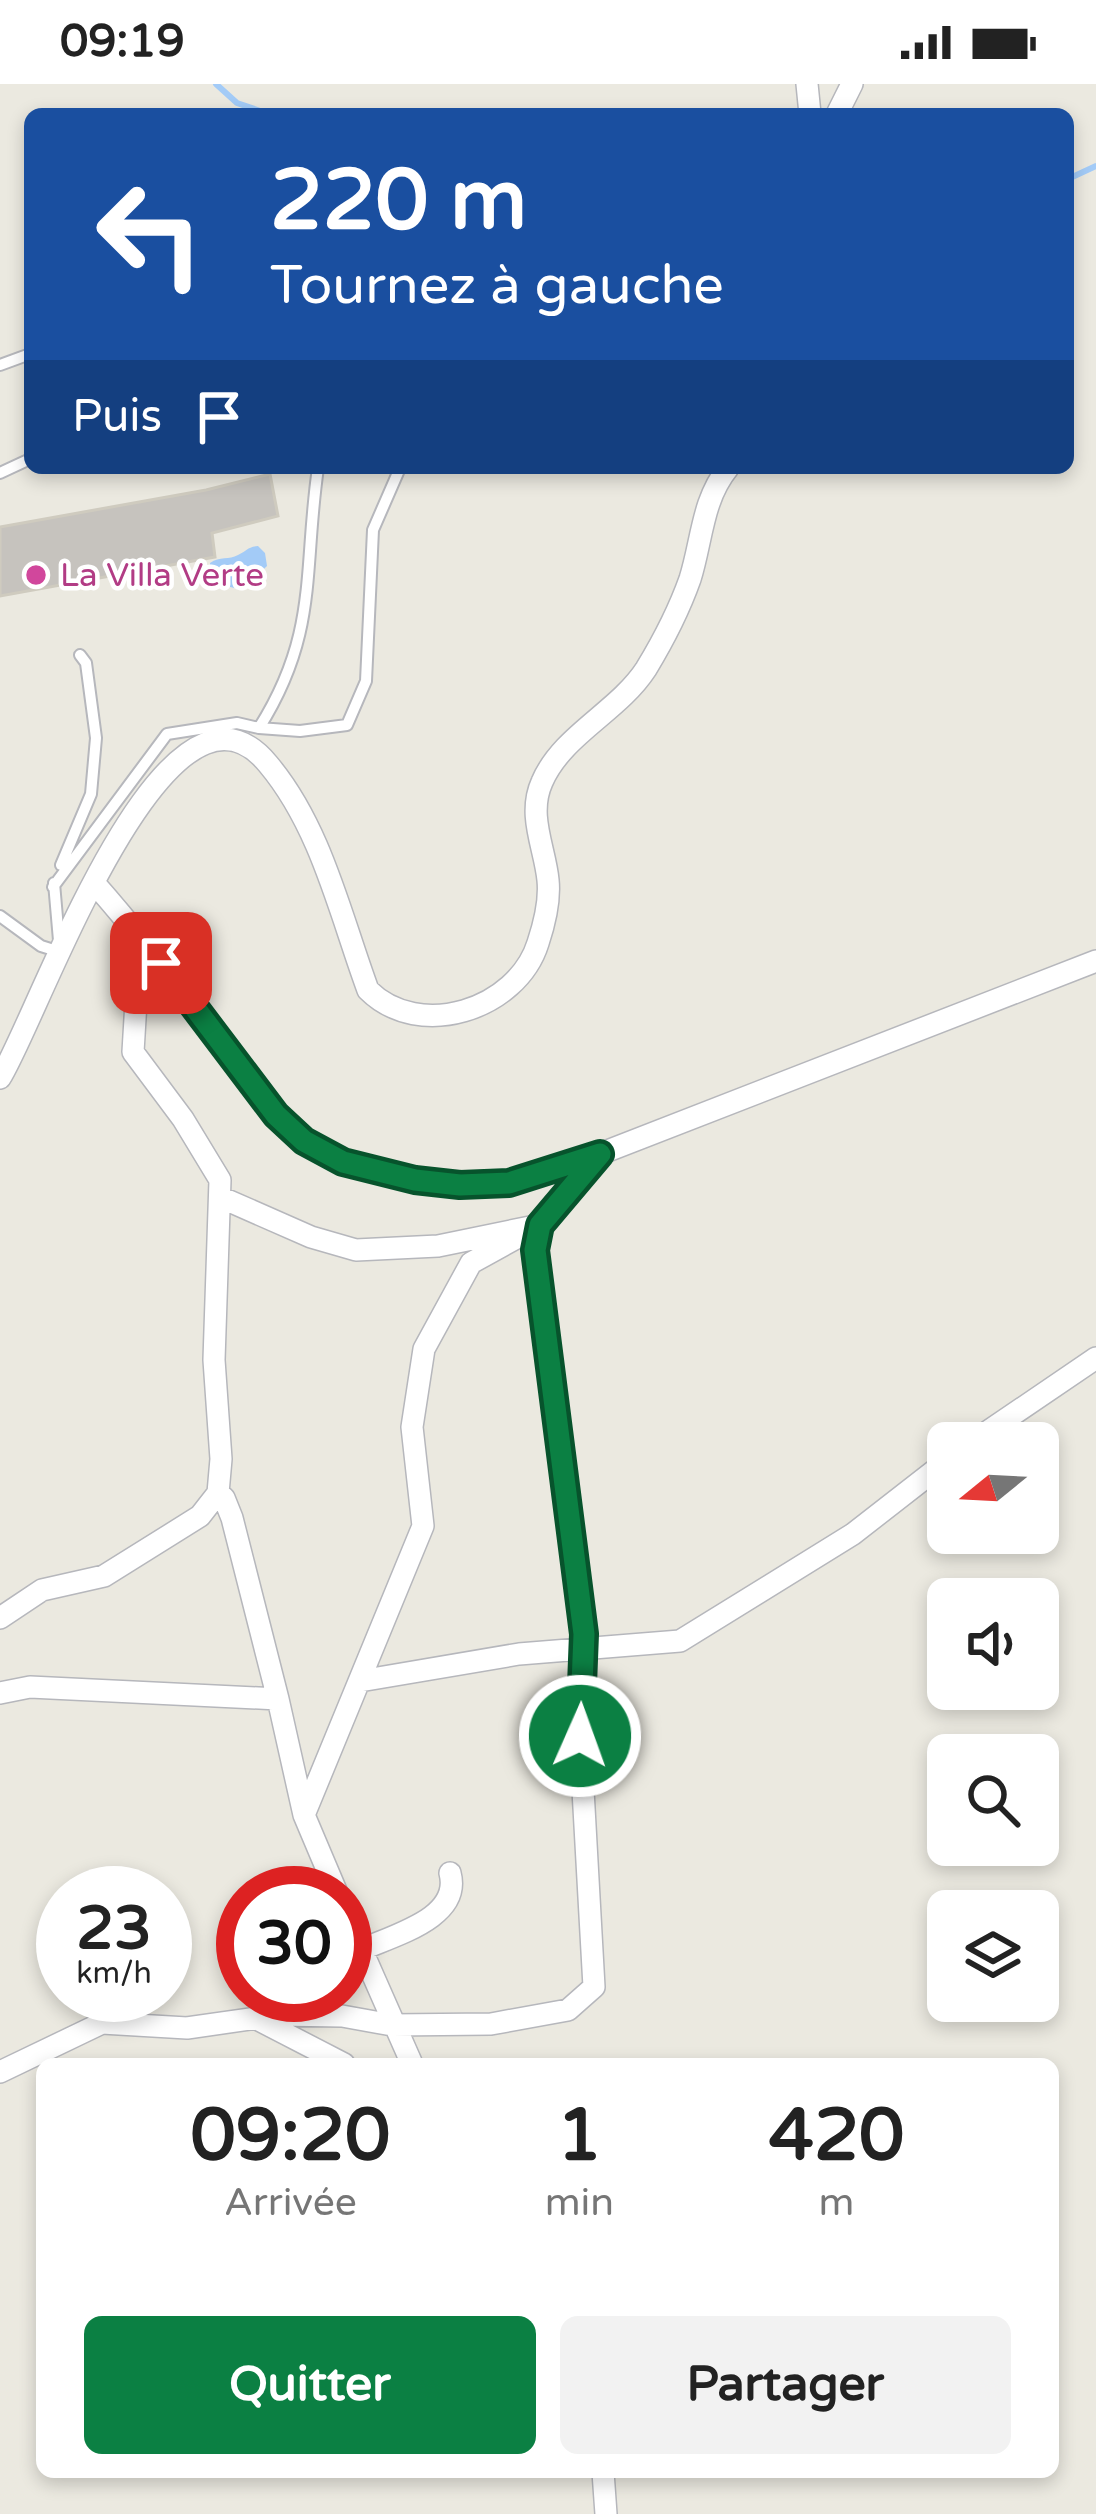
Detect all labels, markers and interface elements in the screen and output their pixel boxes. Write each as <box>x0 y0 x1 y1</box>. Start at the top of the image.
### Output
text: 09:19 <box>60 15 185 69</box>
text: 220 m <box>270 151 527 252</box>
icon: left <box>72 156 228 312</box>
text: Tournez à gauche <box>270 253 724 318</box>
icon: arrive <box>186 384 252 450</box>
text: Puis <box>72 390 162 444</box>
place label: La Villa Verte <box>60 556 264 595</box>
marker: La Villa Verte <box>23 562 49 588</box>
pin <box>110 912 212 1014</box>
icon: arrive <box>128 930 194 996</box>
north arrow <box>927 1422 1059 1554</box>
map controls <box>927 1422 1059 2022</box>
button: sound <box>927 1578 1059 1710</box>
position arrow <box>517 1673 643 1799</box>
button: search <box>927 1734 1059 1866</box>
speed limit sign: 30 <box>216 1866 372 2022</box>
button: layers <box>927 1890 1059 2022</box>
text: 23 <box>76 1893 152 1965</box>
text: km/h <box>76 1955 152 1992</box>
text: 09:20 <box>191 2093 390 2180</box>
text: 1 <box>557 2093 602 2180</box>
text: 420 <box>769 2093 904 2180</box>
text: Arrivée <box>224 2179 357 2226</box>
text: min <box>545 2179 614 2226</box>
text: m <box>819 2179 854 2226</box>
button: Quitter <box>84 2316 536 2454</box>
button: Partager <box>560 2316 1011 2454</box>

